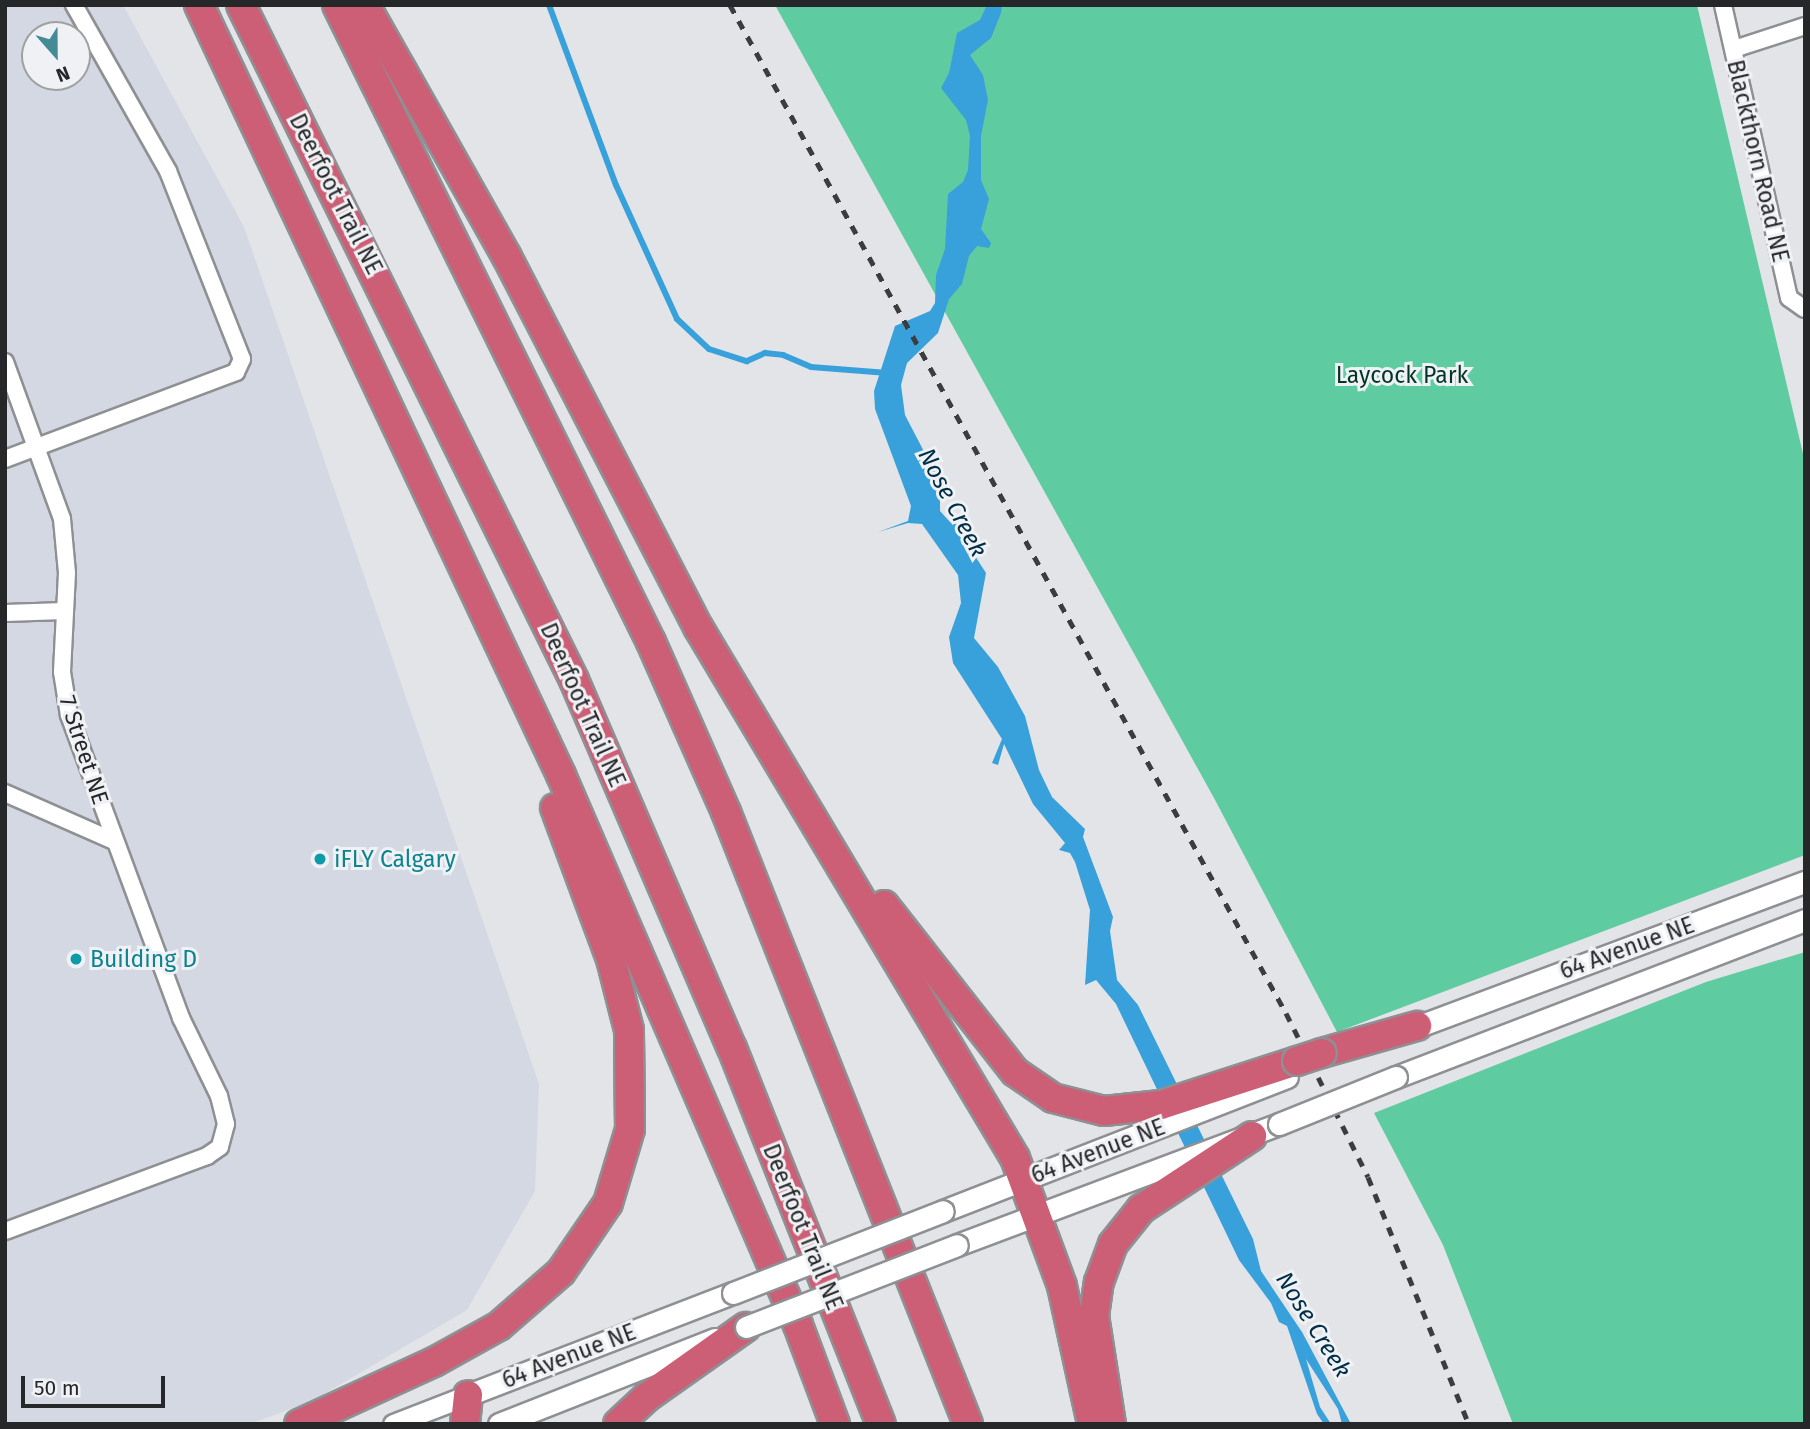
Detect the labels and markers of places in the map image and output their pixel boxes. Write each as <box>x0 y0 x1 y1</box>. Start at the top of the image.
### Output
place label: iFLY Calgary <box>334 845 456 873</box>
marker: iFLY Calgary <box>312 851 328 867</box>
place label: Building D <box>90 945 197 973</box>
marker: Building D <box>68 951 84 967</box>

